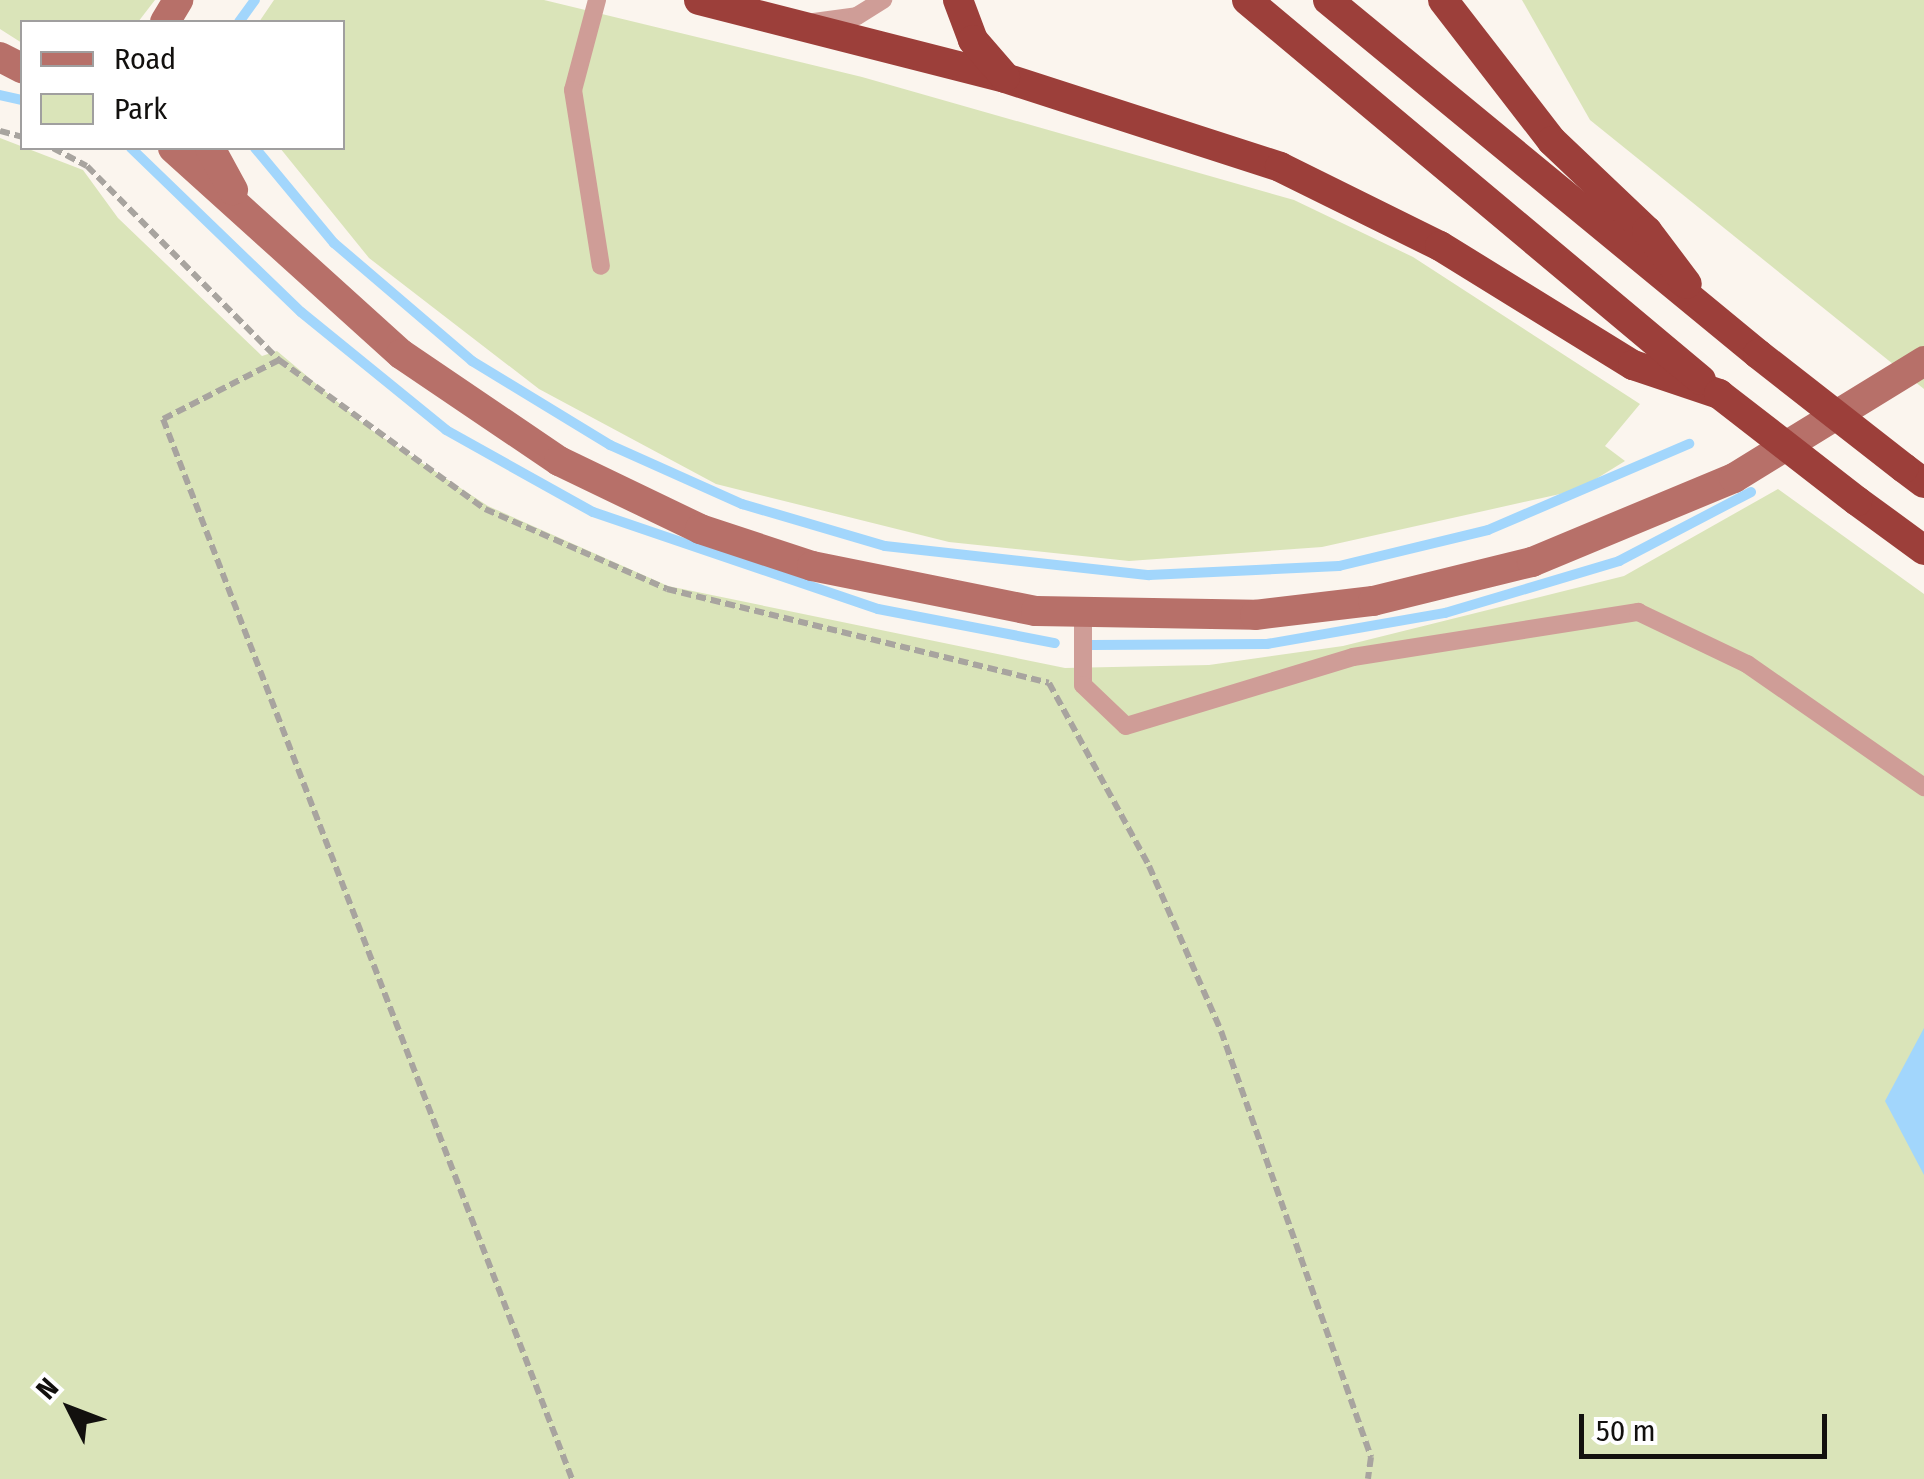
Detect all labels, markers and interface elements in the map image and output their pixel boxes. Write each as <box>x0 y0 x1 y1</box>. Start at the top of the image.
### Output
legend <box>20 20 345 150</box>
text: Road <box>114 41 176 77</box>
text: Park <box>114 91 167 127</box>
north arrow <box>20 1359 120 1459</box>
text: N <box>29 1371 65 1406</box>
scale bar <box>1584 1394 1832 1456</box>
text: 50 m <box>1596 1413 1656 1449</box>

